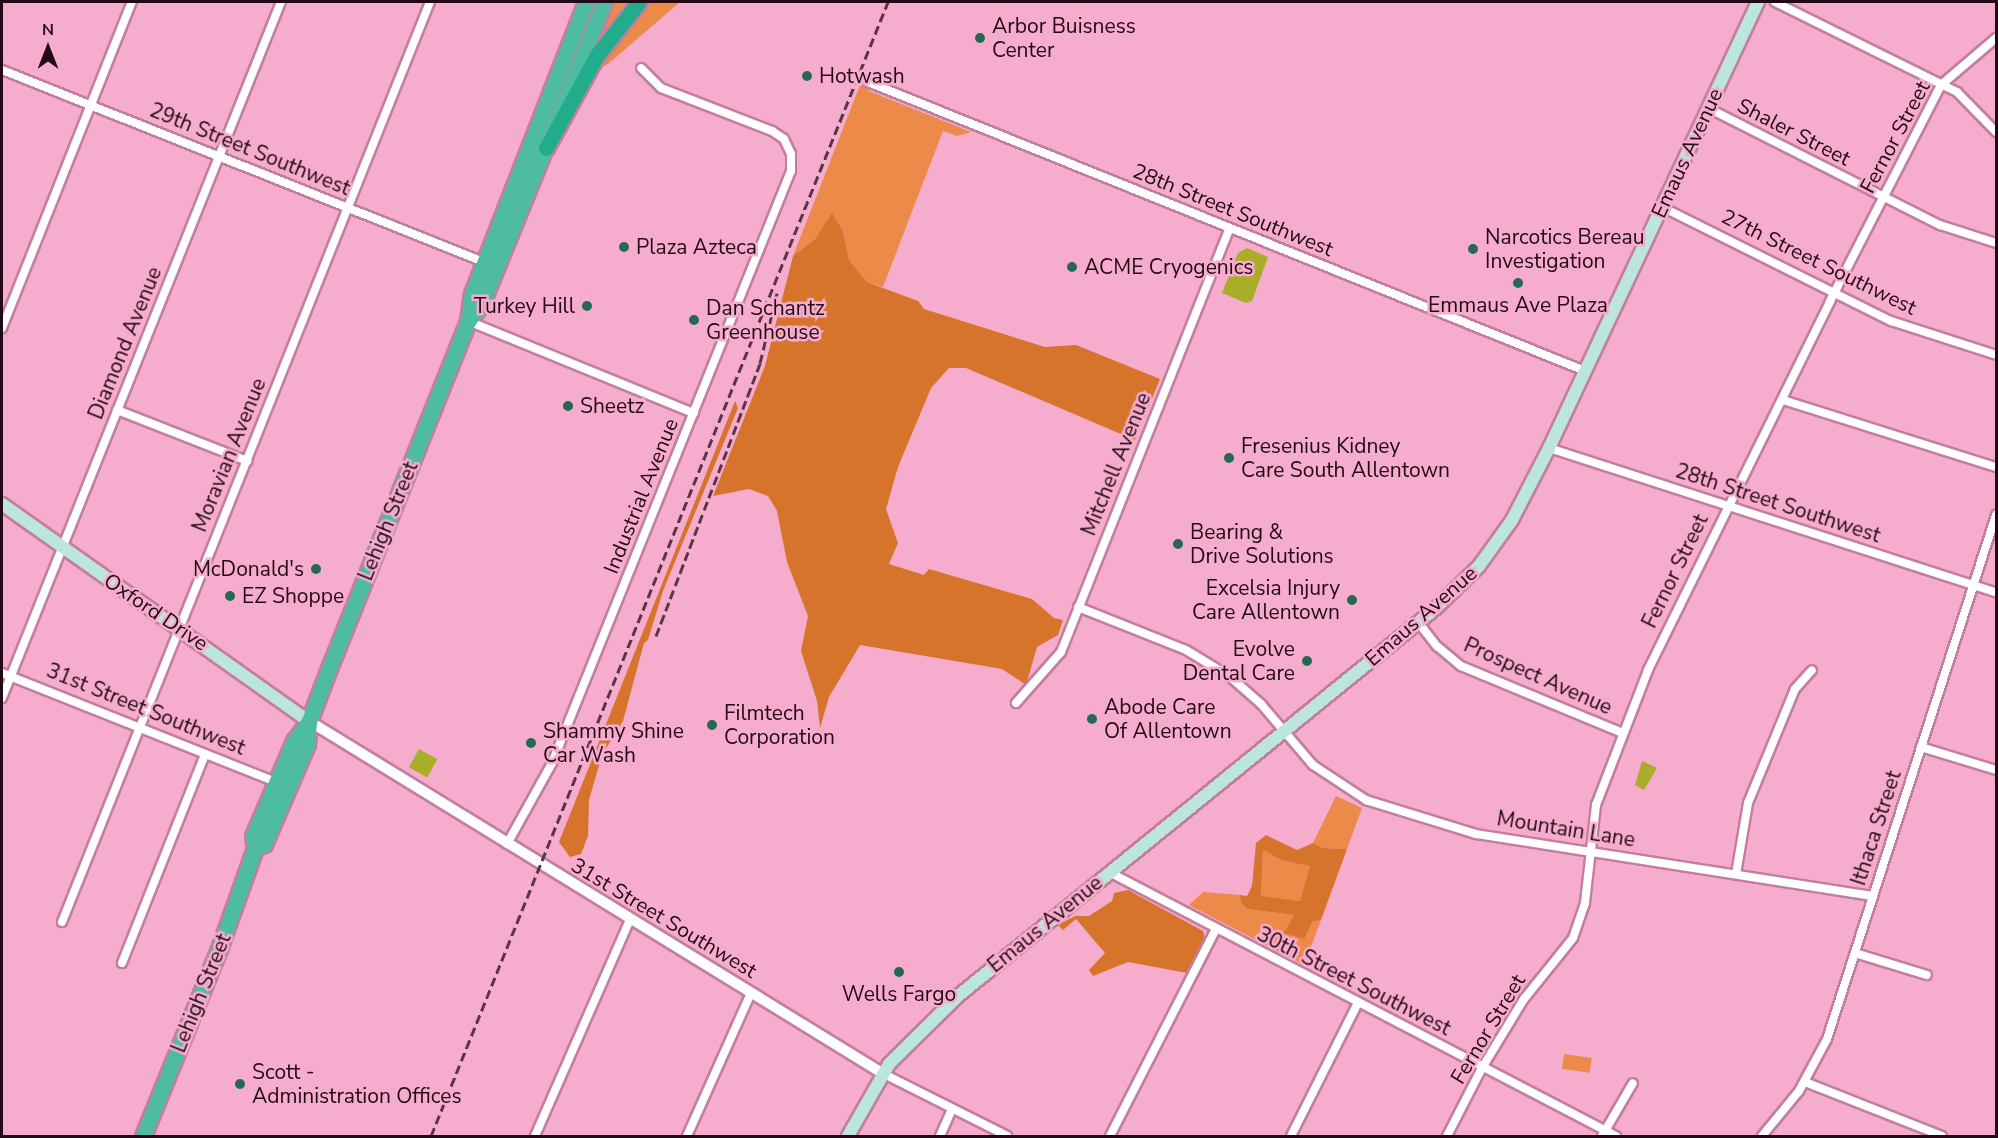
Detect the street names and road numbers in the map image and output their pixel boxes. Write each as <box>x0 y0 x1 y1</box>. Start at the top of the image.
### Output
street label: Fernor Street <box>1855 77 1935 197</box>
street label: Emaus Avenue <box>1646 84 1728 222</box>
street label: Shaler Street <box>1733 93 1855 171</box>
street label: 29th Street Southwest <box>146 97 354 201</box>
street label: 28th Street Southwest <box>1129 158 1337 262</box>
street label: 27th Street Southwest <box>1717 204 1921 320</box>
street label: Diamond Avenue <box>83 263 167 423</box>
street label: Moravian Avenue <box>187 374 271 536</box>
street label: Mitchell Avenue <box>1076 389 1156 539</box>
street label: Industrial Avenue <box>598 415 684 577</box>
street label: Lehigh Street <box>353 458 423 584</box>
street label: 28th Street Southwest <box>1672 458 1884 548</box>
street label: Fernor Street <box>1637 510 1713 632</box>
street label: Emaus Avenue <box>1360 561 1482 671</box>
street label: Oxford Drive <box>99 568 213 656</box>
street label: Prospect Avenue <box>1460 632 1616 720</box>
street label: 31st Street Southwest <box>43 658 249 760</box>
street label: Ithaca Street <box>1846 767 1906 889</box>
street label: Mountain Lane <box>1495 806 1637 852</box>
street label: 31st Street Southwest <box>567 853 761 983</box>
street label: Emaus Avenue <box>983 870 1107 978</box>
street label: 30th Street Southwest <box>1253 921 1455 1041</box>
street label: Lehigh Street <box>166 930 236 1056</box>
street label: Fernor Street <box>1445 970 1531 1088</box>

